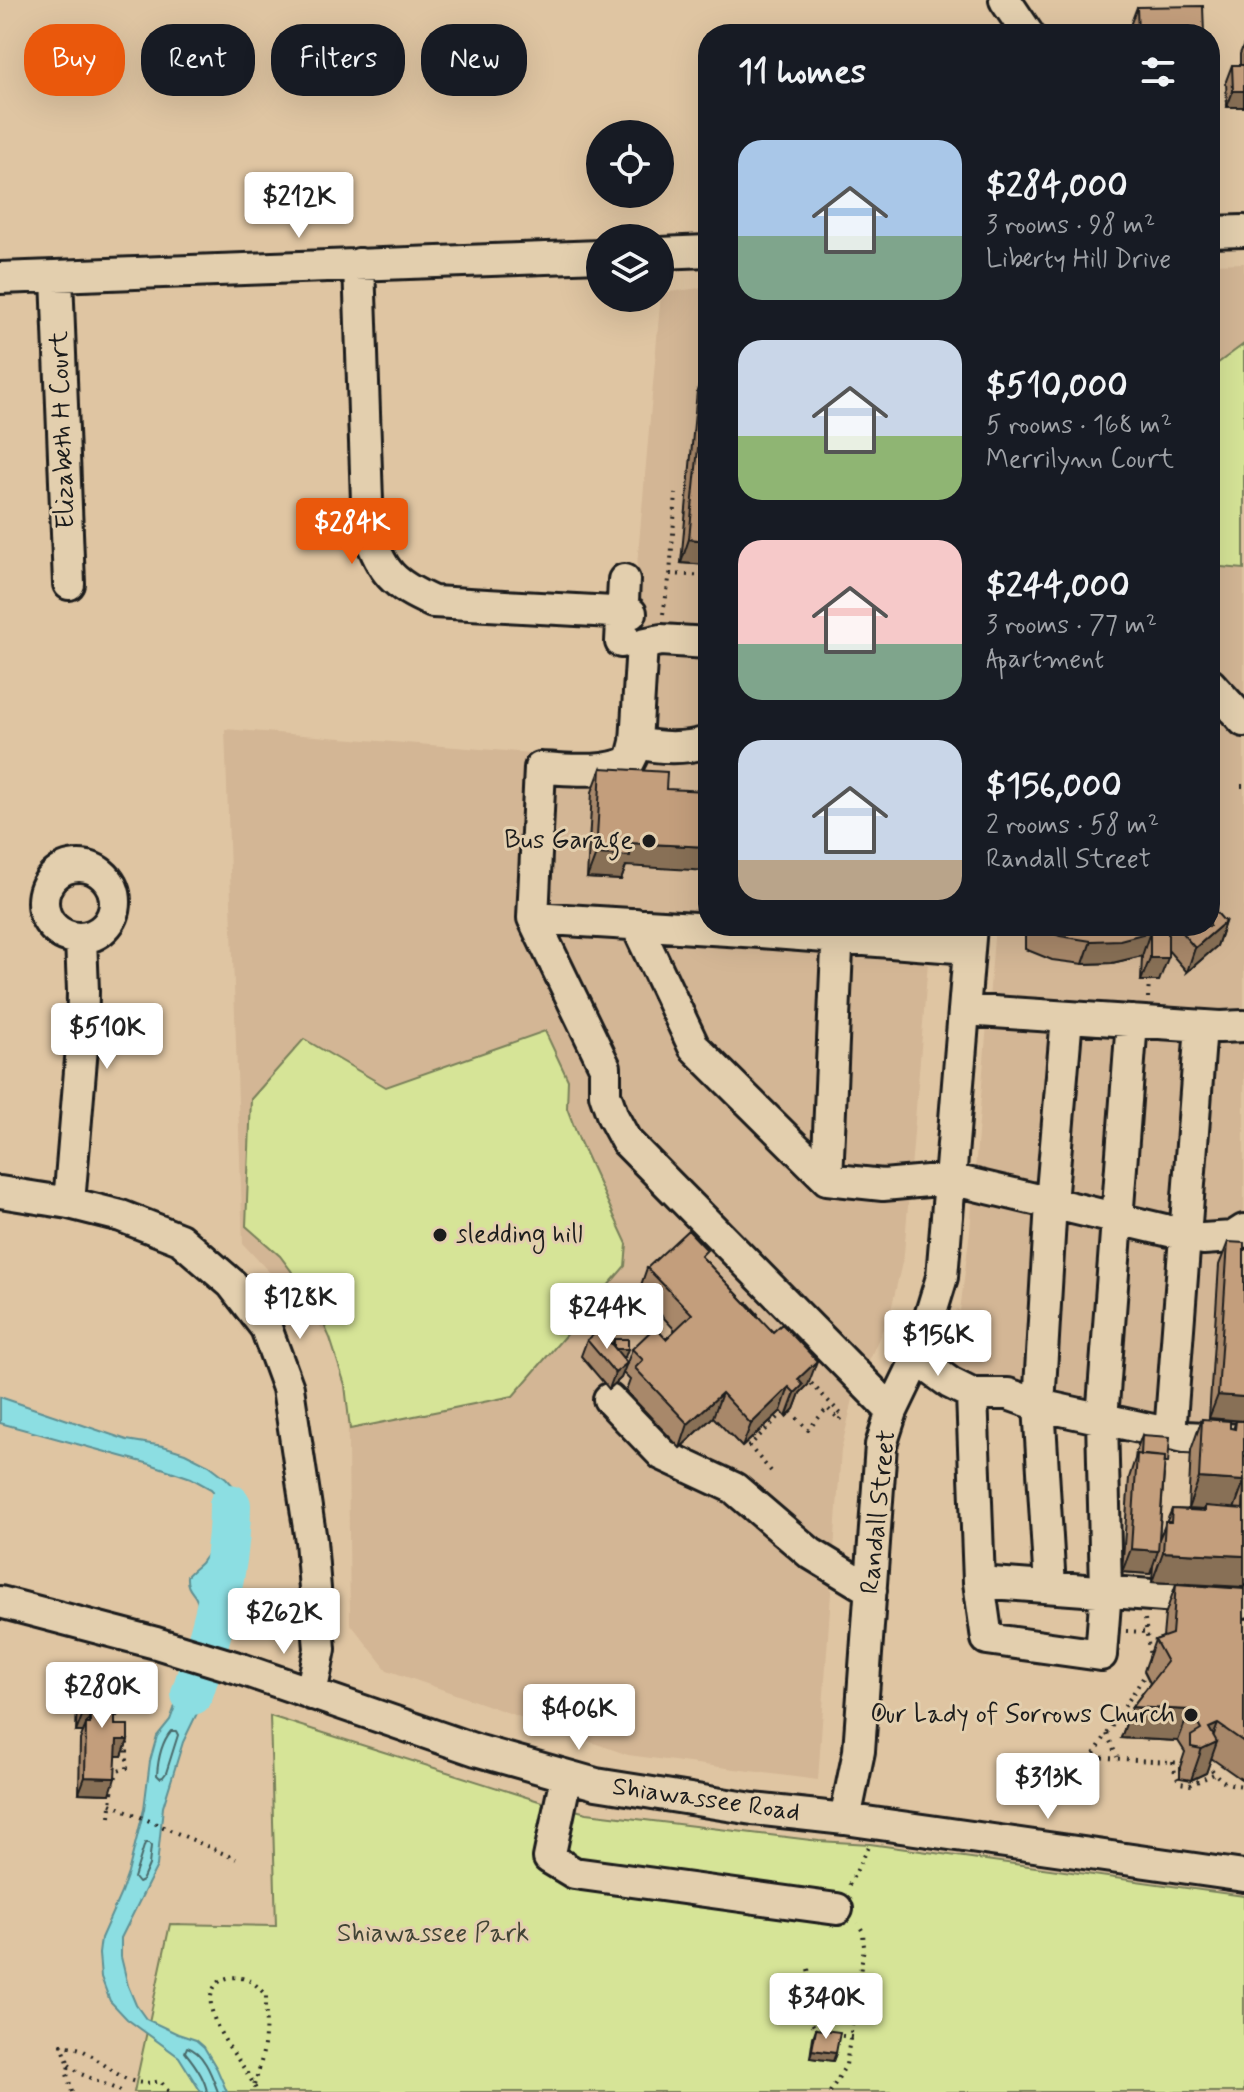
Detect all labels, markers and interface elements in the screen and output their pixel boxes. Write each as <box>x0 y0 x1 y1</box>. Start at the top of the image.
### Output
chip: Buy <box>24 24 125 96</box>
chip: Rent <box>141 24 255 96</box>
chip: Filters <box>271 24 405 96</box>
chip: New <box>421 24 527 96</box>
text: 11 homes <box>738 50 866 95</box>
icon: filters <box>1136 50 1180 94</box>
map controls <box>586 120 674 312</box>
button: locate <box>586 120 674 208</box>
text: $284,000 <box>986 164 1128 209</box>
pin: $212K <box>243 172 355 240</box>
icon: home <box>802 172 898 268</box>
text: $212K <box>262 181 336 215</box>
text: 3 rooms · 98 m² <box>986 209 1155 243</box>
button: layers <box>586 224 674 312</box>
text: Liberty Hill Drive <box>986 243 1171 277</box>
street label: Elizabeth H Court <box>43 330 83 530</box>
text: $510,000 <box>986 364 1128 409</box>
icon: home <box>802 372 898 468</box>
text: 5 rooms · 168 m² <box>986 409 1172 443</box>
text: Merrilynn Court <box>986 443 1174 477</box>
pin: $284K <box>296 498 408 566</box>
text: $284K <box>314 507 390 541</box>
text: $244,000 <box>986 564 1130 609</box>
icon: home <box>802 572 898 668</box>
text: 3 rooms · 77 m² <box>986 609 1157 643</box>
text: Apartment <box>986 643 1104 677</box>
text: $156,000 <box>986 764 1122 809</box>
icon: home <box>802 772 898 868</box>
text: 2 rooms · 58 m² <box>986 809 1159 843</box>
place label: Bus Garage <box>504 824 633 861</box>
marker: Bus Garage <box>640 832 658 850</box>
text: Randall Street <box>986 843 1151 877</box>
pin: $510K <box>51 1003 163 1071</box>
text: $510K <box>69 1012 145 1046</box>
place label: sledding hill <box>456 1218 583 1254</box>
marker: sledding hill <box>431 1226 449 1244</box>
pin: $128K <box>244 1273 356 1341</box>
text: $128K <box>263 1282 337 1316</box>
pin: $244K <box>551 1283 663 1351</box>
text: $244K <box>568 1292 646 1326</box>
pin: $156K <box>882 1310 994 1378</box>
text: $156K <box>902 1319 974 1353</box>
street label: Randall Street <box>853 1428 905 1596</box>
pin: $262K <box>228 1588 340 1656</box>
text: $262K <box>246 1597 322 1631</box>
pin: $280K <box>46 1662 158 1730</box>
text: $280K <box>64 1671 140 1705</box>
pin: $406K <box>523 1684 635 1752</box>
text: $406K <box>541 1693 617 1727</box>
place label: Our Lady of Sorrows Church <box>870 1698 1175 1732</box>
marker: Our Lady of Sorrows Church <box>1182 1706 1200 1724</box>
pin: $313K <box>992 1753 1104 1821</box>
text: $313K <box>1014 1762 1082 1796</box>
street label: Shiawassee Road <box>610 1770 802 1830</box>
park label: Shiawassee Park <box>337 1917 529 1951</box>
pin: $340K <box>770 1973 882 2041</box>
text: $340K <box>788 1982 864 2016</box>

